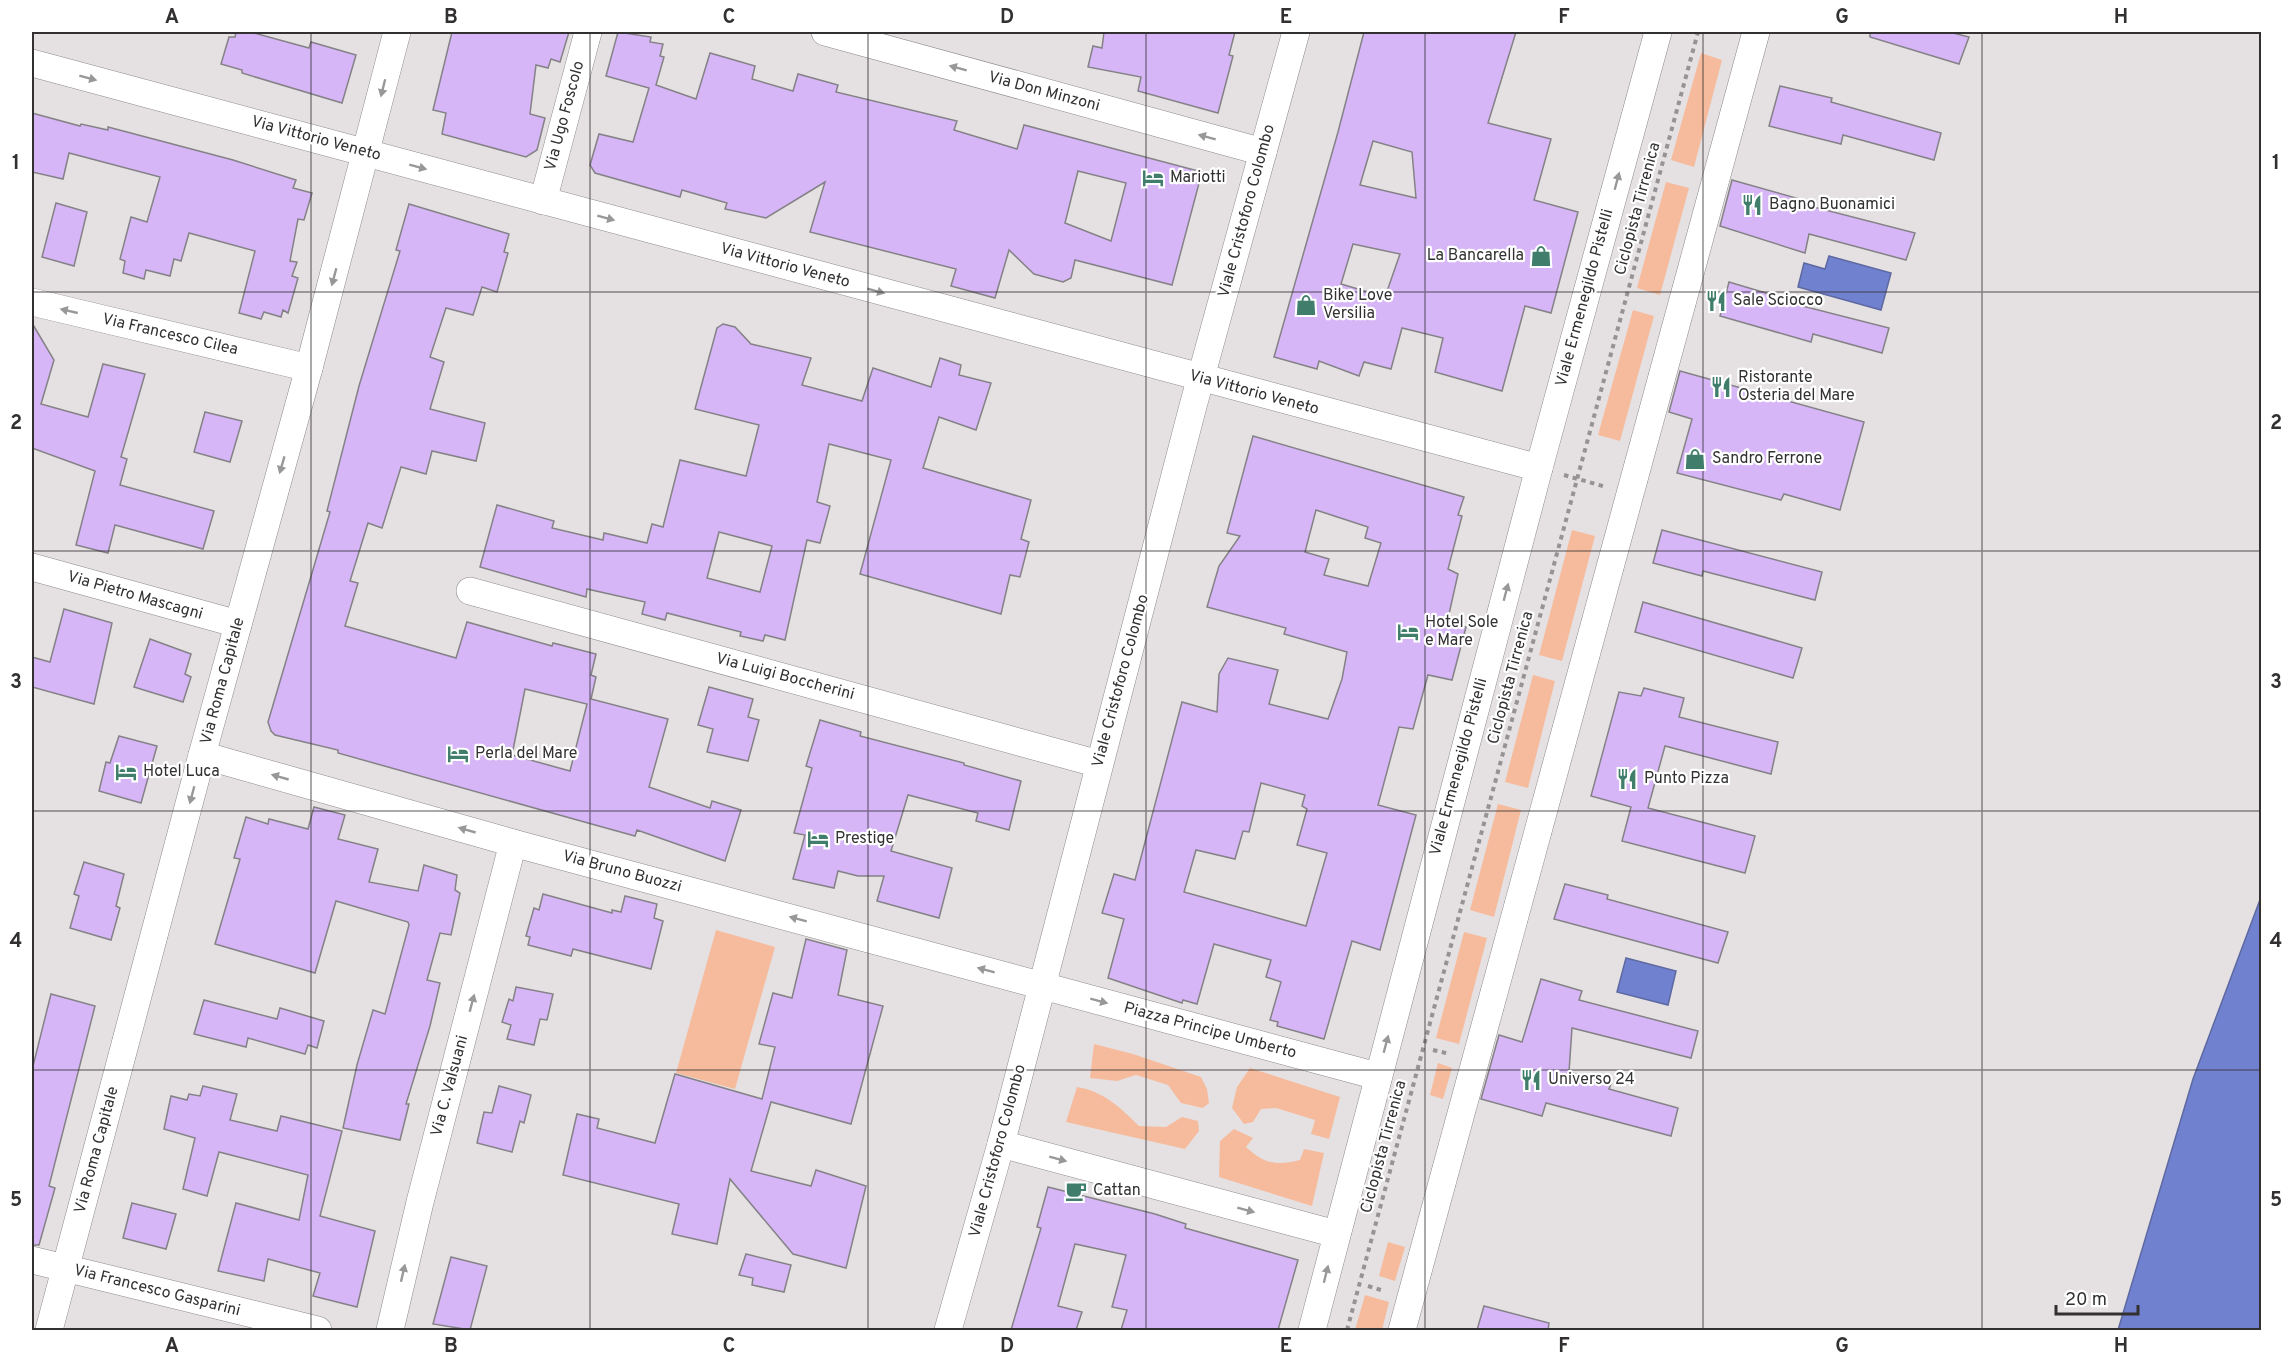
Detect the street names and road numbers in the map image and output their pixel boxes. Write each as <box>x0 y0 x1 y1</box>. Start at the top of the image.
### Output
street label: Via Ugo Foscolo <box>541 59 589 173</box>
street label: Via Don Minzoni <box>986 67 1102 117</box>
street label: Via Vittorio Veneto <box>249 112 383 166</box>
street label: Viale Cristoforo Colombo <box>1214 122 1280 300</box>
street label: Ciclopista Tirrenica <box>1611 140 1665 278</box>
street label: Viale Ermenegildo Pistelli <box>1552 207 1618 389</box>
street label: Via Vittorio Veneto <box>718 239 852 293</box>
street label: Via Francesco Cilea <box>100 310 240 360</box>
street label: Via Vittorio Veneto <box>1187 366 1321 420</box>
street label: Via Pietro Mascagni <box>65 567 205 625</box>
street label: Viale Cristoforo Colombo <box>1088 592 1154 770</box>
street label: Ciclopista Tirrenica <box>1484 609 1538 747</box>
street label: Via Roma Capitale <box>196 615 250 747</box>
street label: Via Luigi Boccherini <box>713 649 857 705</box>
street label: Viale Ermenegildo Pistelli <box>1426 676 1492 858</box>
street label: Via Bruno Buozzi <box>560 846 684 898</box>
street label: Piazza Principe Umberto <box>1121 998 1299 1064</box>
street label: Via C. Valsuani <box>427 1033 473 1139</box>
street label: Viale Cristoforo Colombo <box>965 1062 1031 1240</box>
street label: Ciclopista Tirrenica <box>1357 1078 1411 1216</box>
street label: Via Roma Capitale <box>70 1084 124 1216</box>
street label: Via Francesco Gasparini <box>72 1261 242 1321</box>

